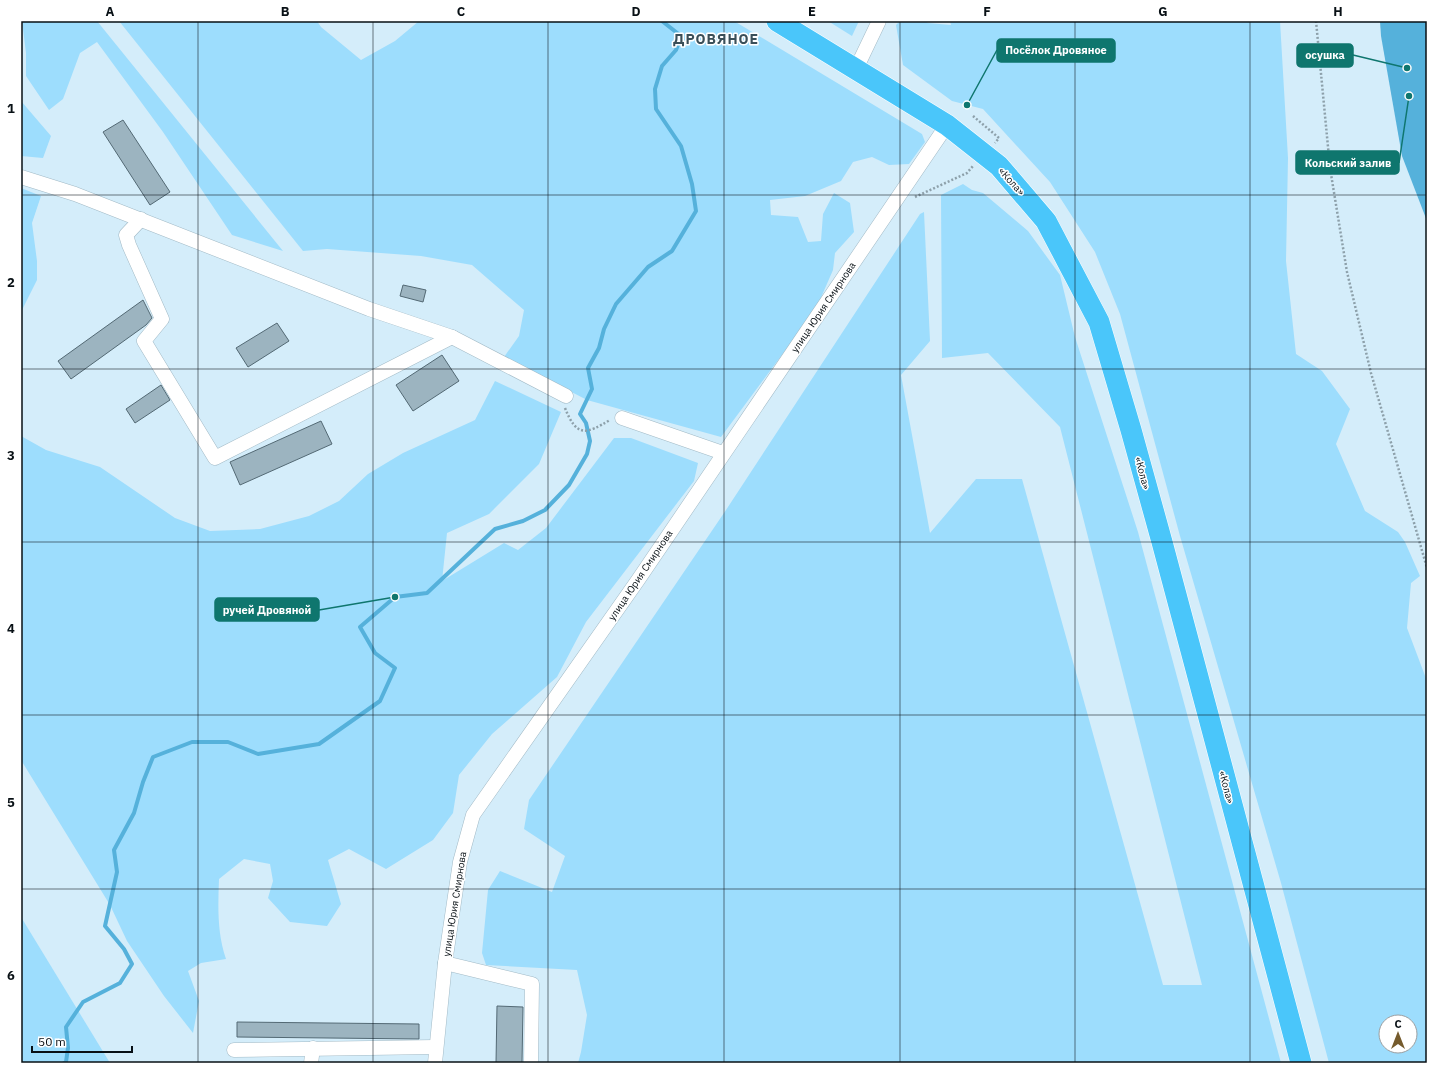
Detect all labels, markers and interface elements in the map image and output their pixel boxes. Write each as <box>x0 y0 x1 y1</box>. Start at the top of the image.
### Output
text: A <box>106 3 115 20</box>
text: B <box>281 3 290 20</box>
text: C <box>457 3 466 20</box>
text: D <box>631 3 641 20</box>
text: E <box>808 3 816 20</box>
text: F <box>983 3 991 20</box>
text: G <box>1158 3 1168 20</box>
text: H <box>1333 3 1343 20</box>
district label: ДРОВЯНОЕ <box>673 30 759 48</box>
callout: Посёлок Дровяное <box>997 39 1115 62</box>
text: Посёлок Дровяное <box>1005 43 1107 57</box>
callout: осушка <box>1297 44 1353 67</box>
text: осушка <box>1305 48 1345 62</box>
text: 1 <box>7 100 15 117</box>
callout: Кольский залив <box>1296 151 1399 174</box>
text: Кольский залив <box>1305 156 1391 170</box>
street label: «Кола» <box>996 165 1028 198</box>
street label: улица Юрия Смирнова <box>788 259 859 355</box>
text: 2 <box>7 274 15 291</box>
text: 3 <box>7 447 15 464</box>
street label: «Кола» <box>1132 455 1153 491</box>
street label: улица Юрия Смирнова <box>605 527 676 623</box>
callout: ручей Дровяной <box>215 598 319 621</box>
text: ручей Дровяной <box>223 603 311 617</box>
text: 4 <box>7 620 15 637</box>
street label: «Кола» <box>1216 769 1237 805</box>
text: 5 <box>7 794 15 811</box>
street label: улица Юрия Смирнова <box>440 850 469 958</box>
text: 6 <box>7 967 15 984</box>
north arrow <box>1378 1014 1418 1054</box>
text: С <box>1394 1017 1402 1031</box>
scale bar <box>32 1028 132 1054</box>
text: 50 m <box>38 1034 66 1049</box>

